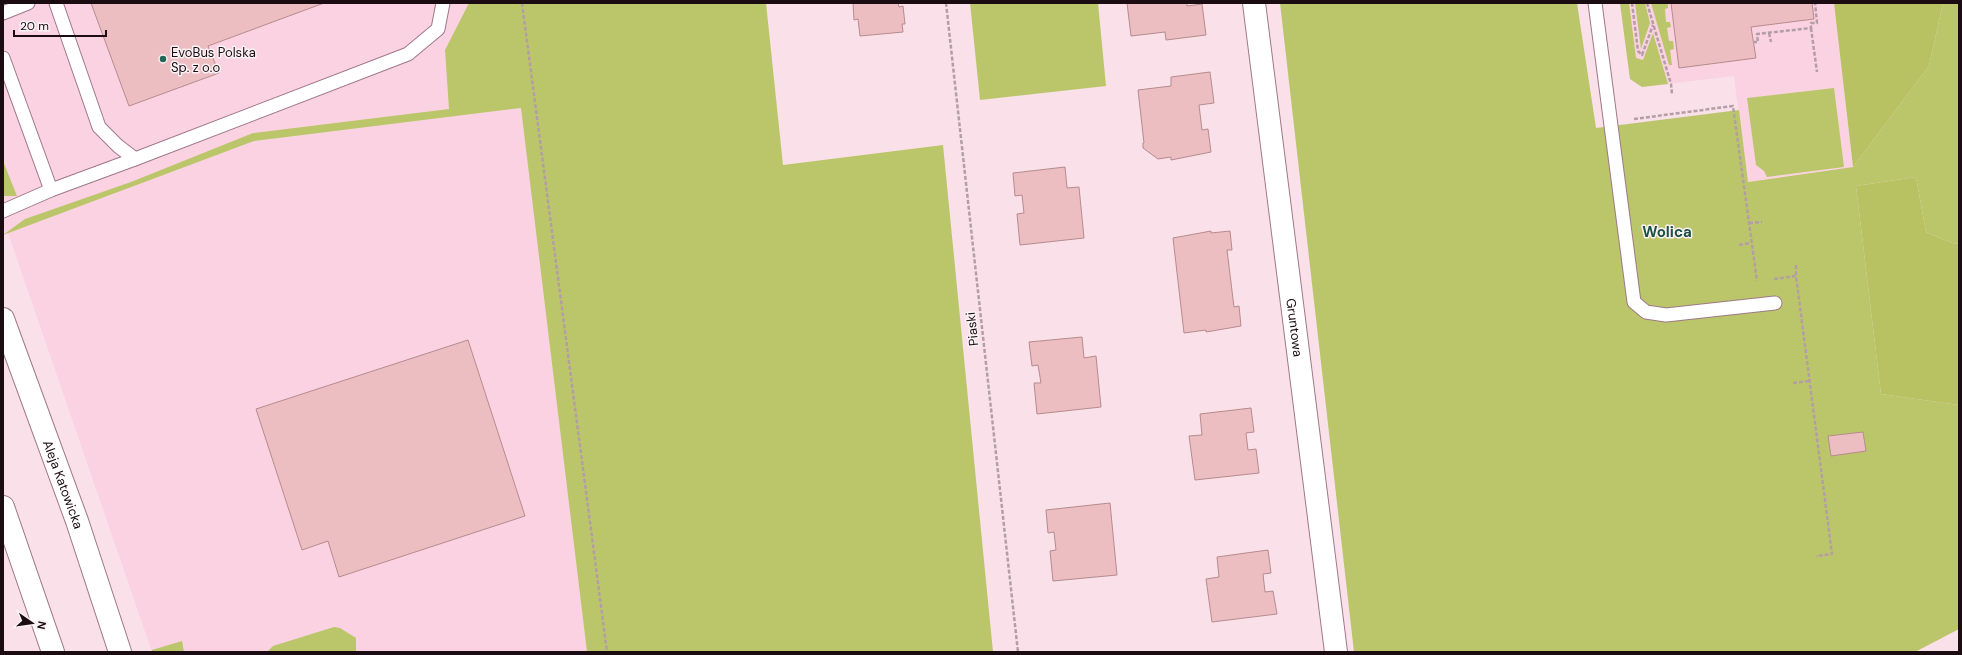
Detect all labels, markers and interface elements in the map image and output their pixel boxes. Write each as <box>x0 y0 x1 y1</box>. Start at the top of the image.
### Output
scale bar <box>14 12 106 38</box>
text: 20 m <box>20 18 49 34</box>
place label: EvoBus Polska Sp. z o.o <box>171 44 256 76</box>
marker: EvoBus Polska Sp. z o.o <box>158 54 168 64</box>
district label: Wolica <box>1642 222 1692 242</box>
street label: Gruntowa <box>1283 297 1307 358</box>
street label: Piaski <box>962 311 982 347</box>
street label: Aleja Katowicka <box>40 438 87 531</box>
north arrow <box>12 603 52 643</box>
text: N <box>34 620 49 631</box>

